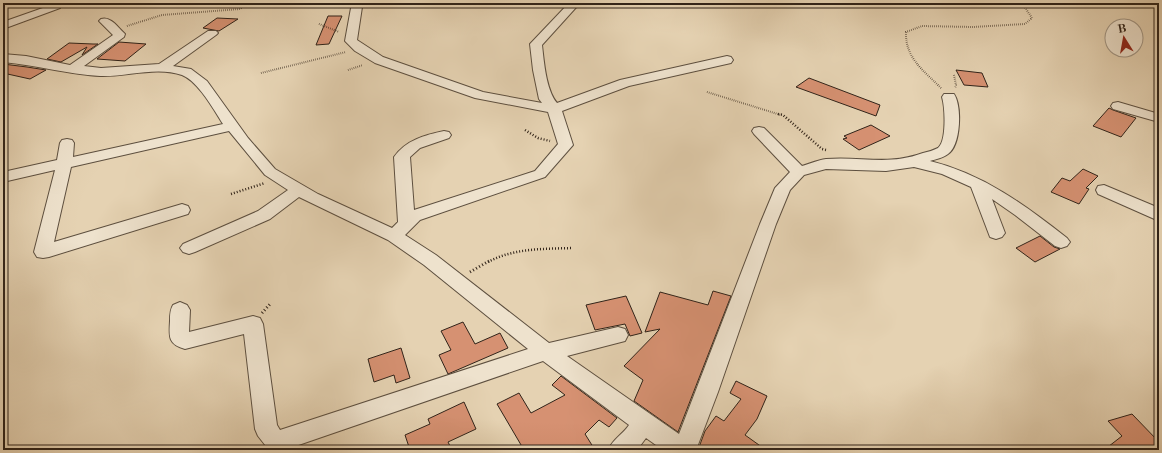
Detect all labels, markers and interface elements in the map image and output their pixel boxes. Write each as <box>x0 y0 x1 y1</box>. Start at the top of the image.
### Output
north arrow <box>1104 18 1144 58</box>
text: B <box>1117 22 1128 37</box>

